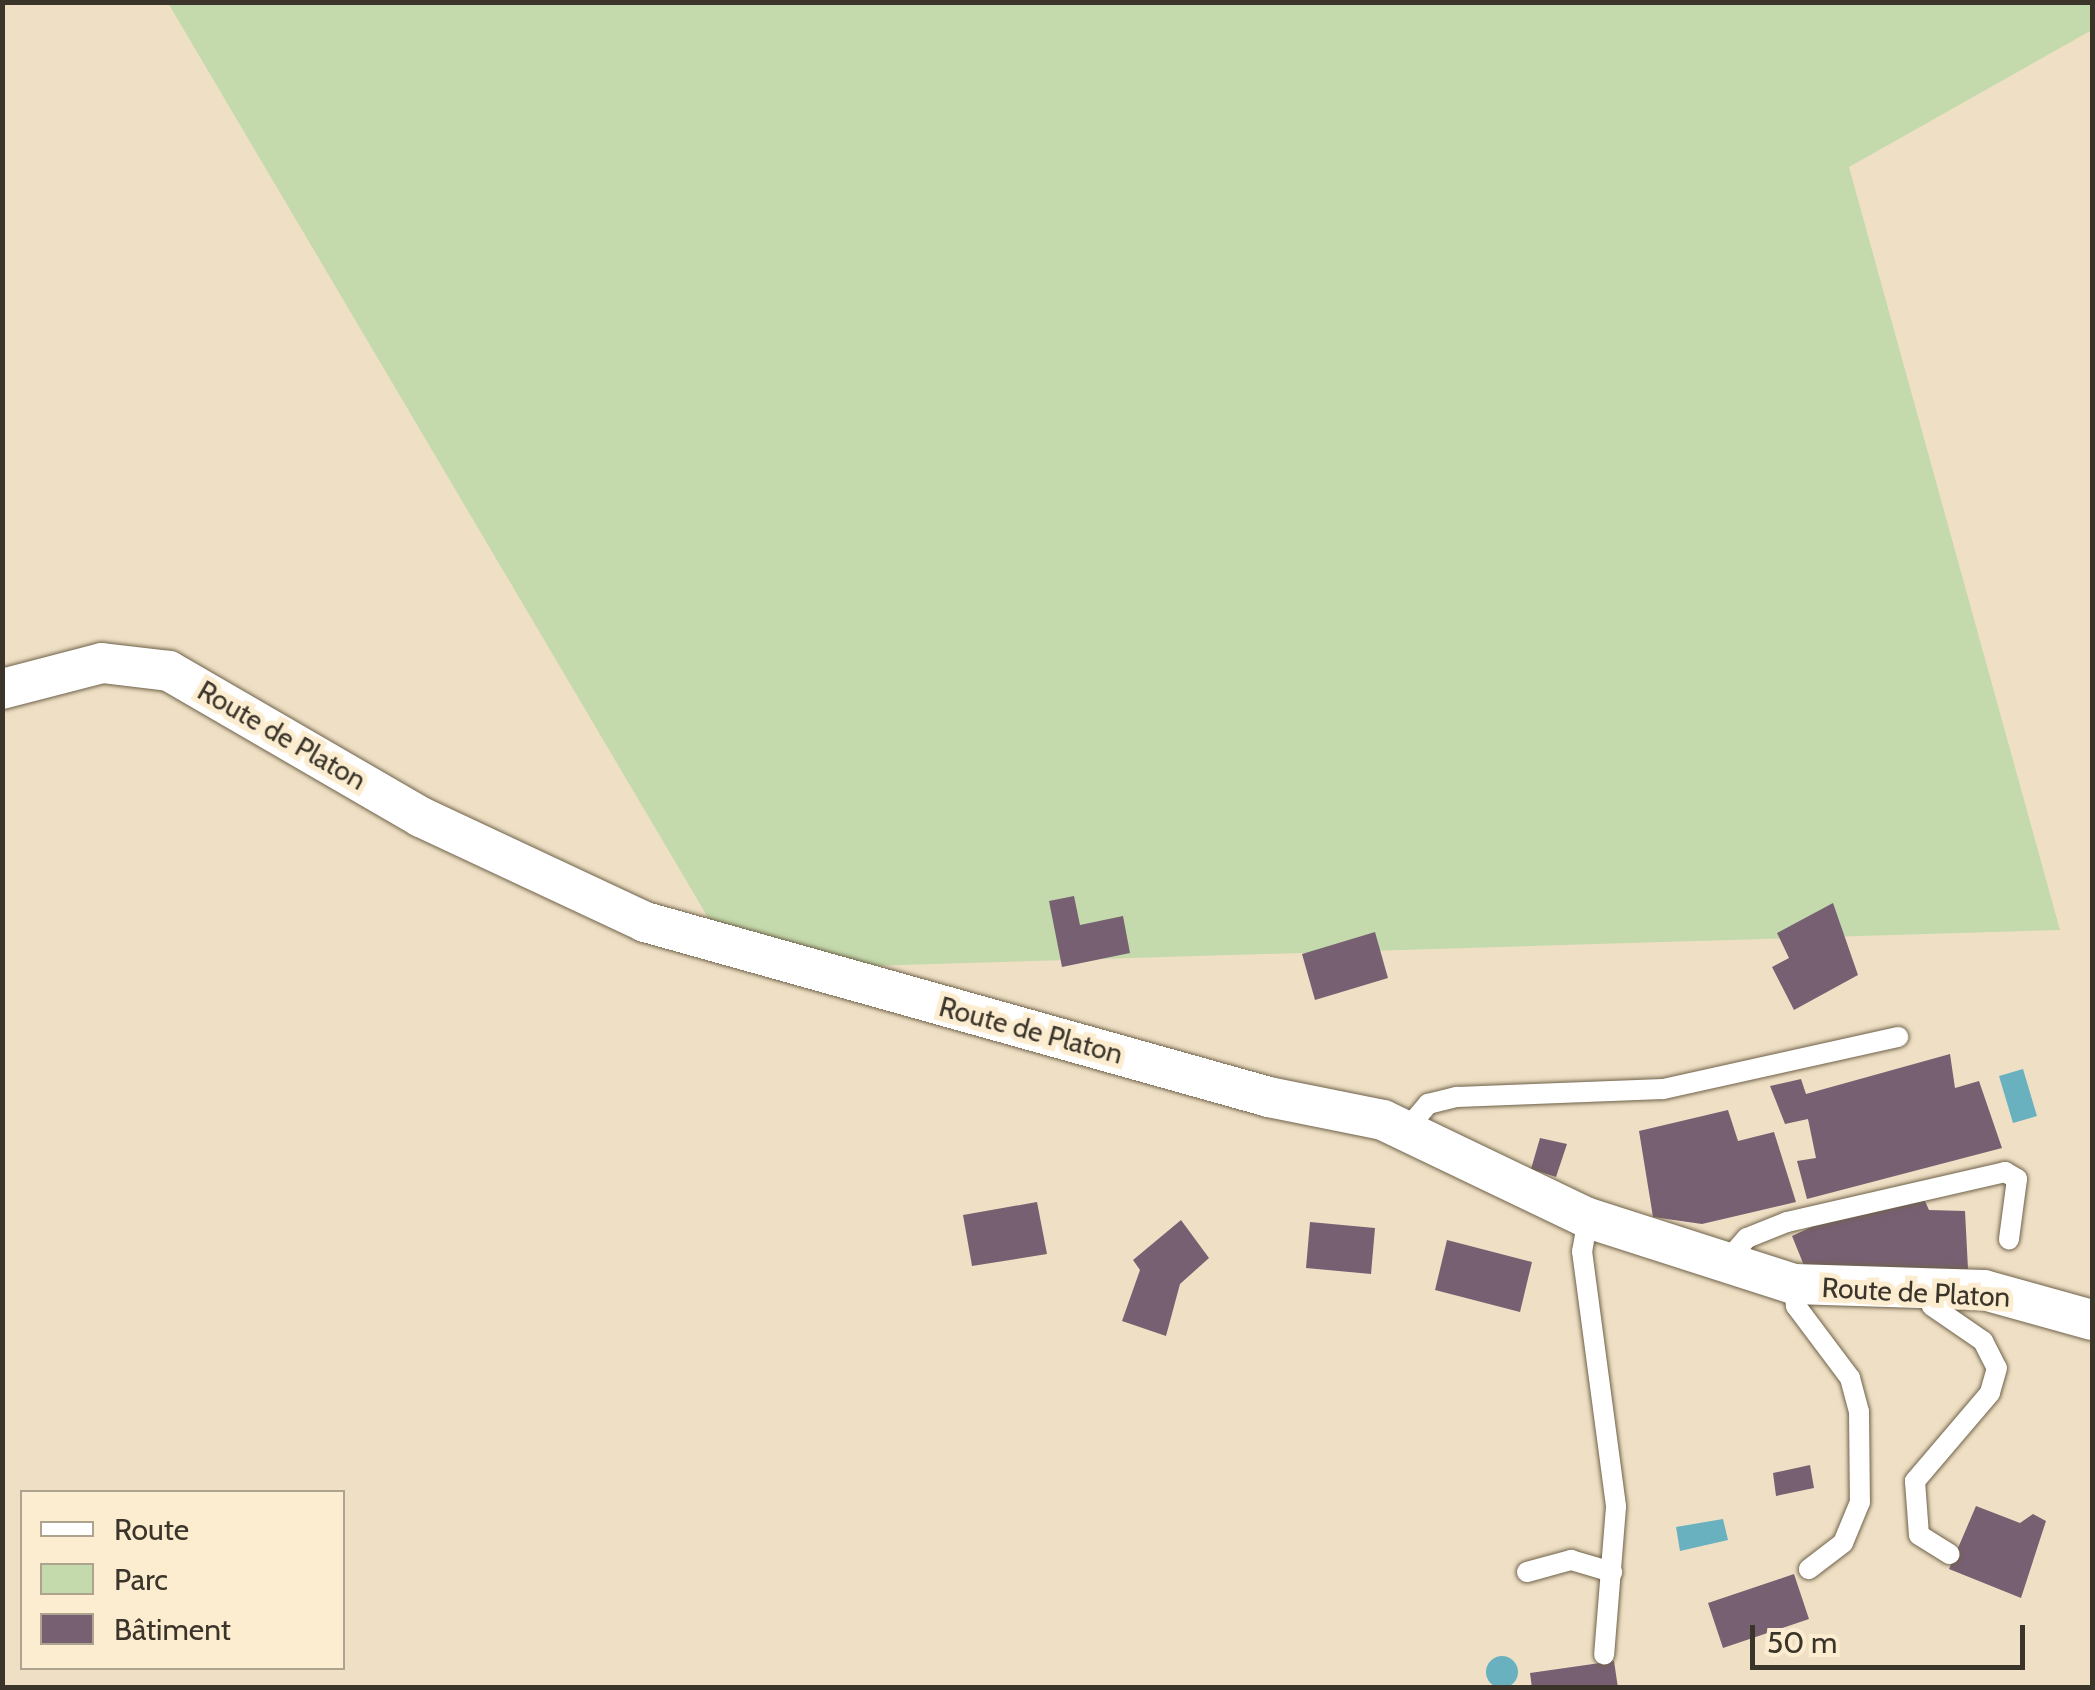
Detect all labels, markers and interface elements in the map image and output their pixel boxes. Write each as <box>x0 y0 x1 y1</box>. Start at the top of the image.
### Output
street label: Route de Platon <box>192 673 372 797</box>
street label: Route de Platon <box>936 989 1126 1071</box>
street label: Route de Platon <box>1821 1270 2011 1314</box>
legend <box>20 1490 345 1670</box>
text: Route <box>114 1511 189 1548</box>
text: Parc <box>114 1561 168 1598</box>
scale bar <box>1755 1605 2030 1667</box>
text: Bâtiment <box>114 1611 231 1648</box>
text: 50 m <box>1767 1624 1837 1661</box>

